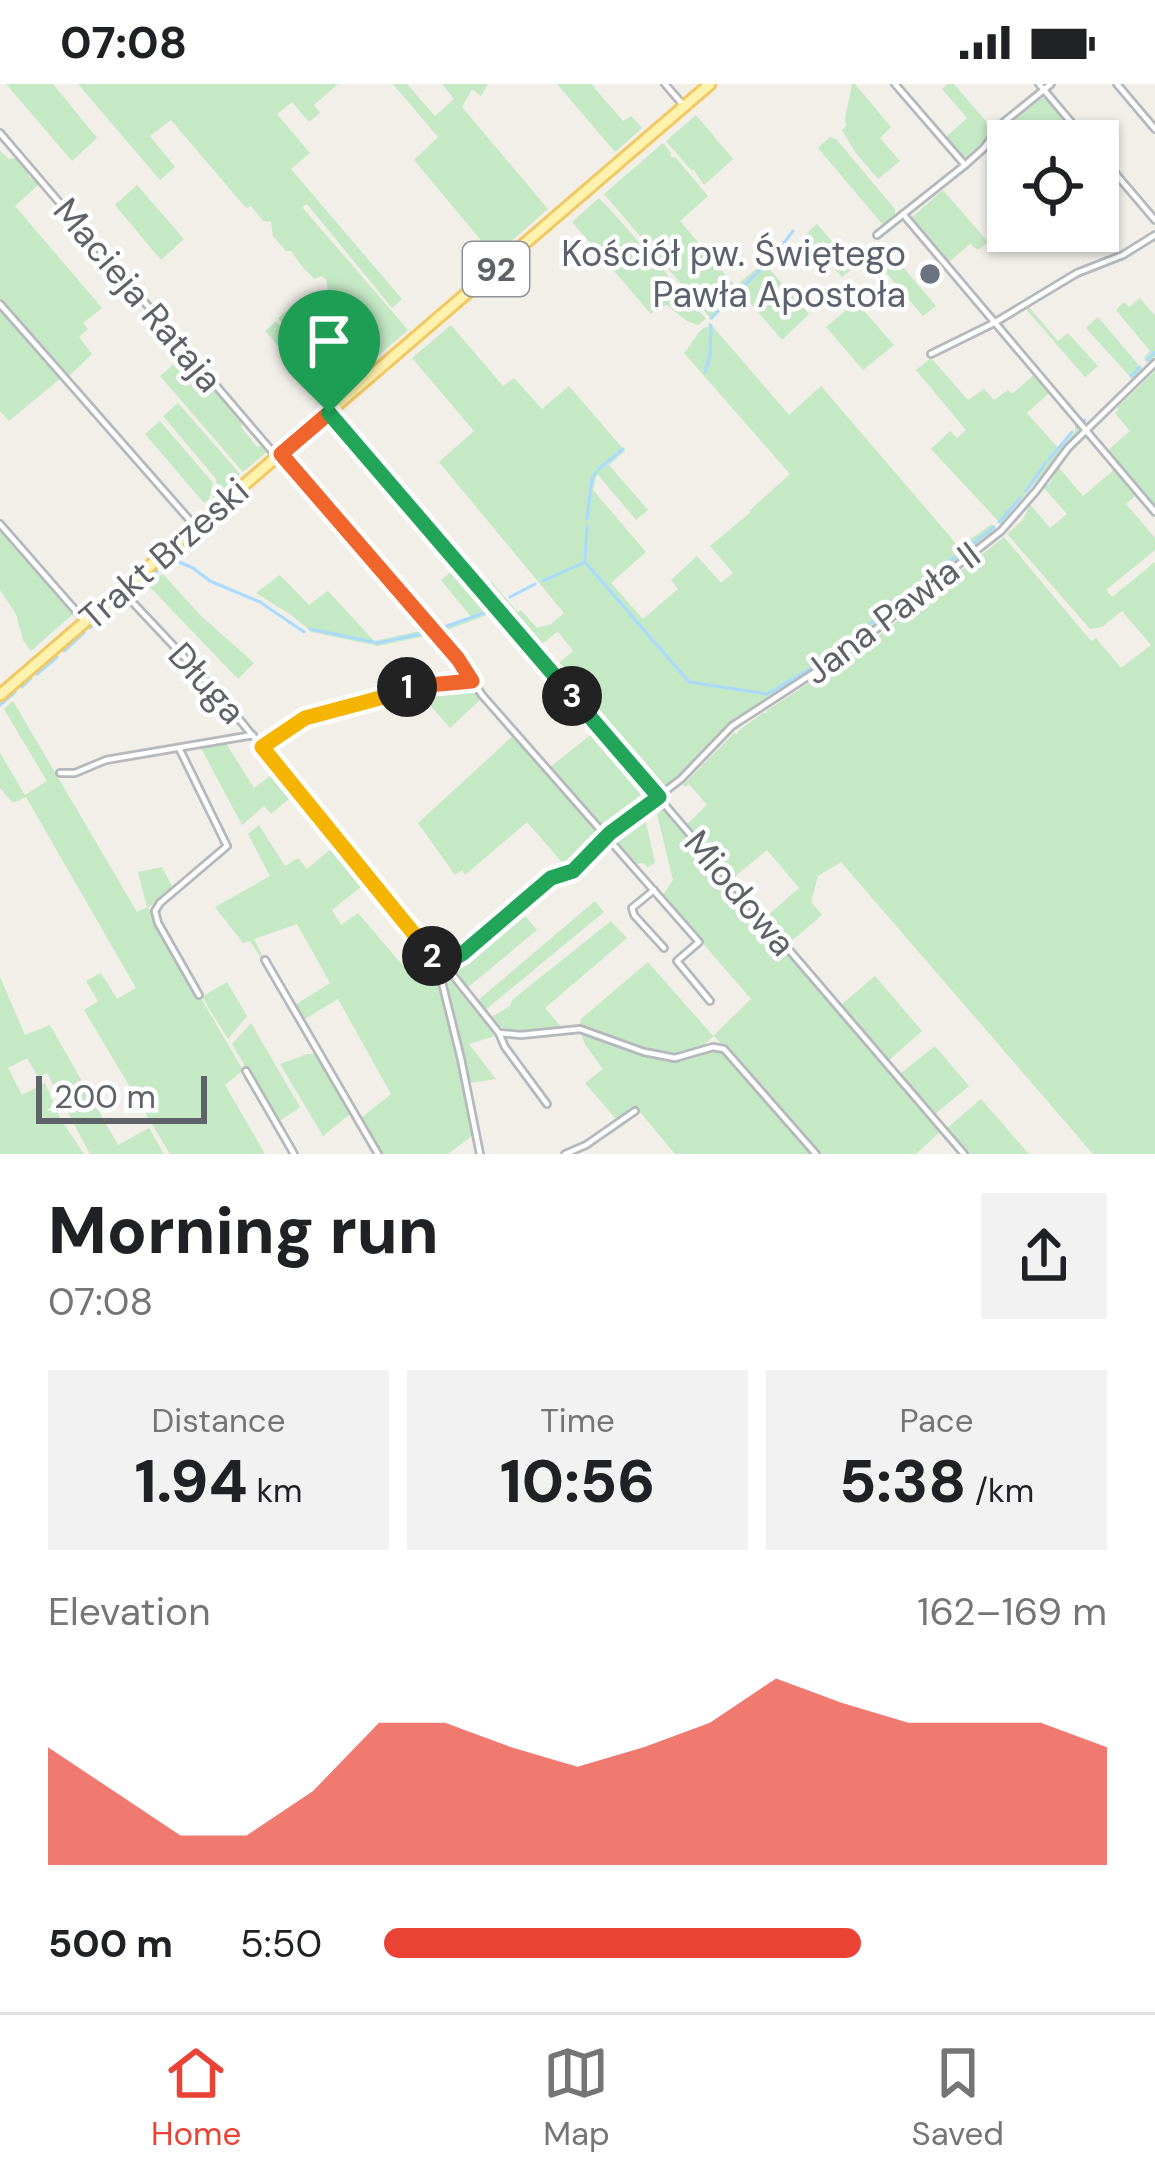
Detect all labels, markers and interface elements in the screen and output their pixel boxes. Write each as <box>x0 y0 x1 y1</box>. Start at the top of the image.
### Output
text: 07:08 <box>60 13 187 72</box>
map controls <box>987 120 1119 252</box>
button: locate <box>987 120 1119 252</box>
street label: Macieja Rataja <box>43 188 233 402</box>
place label: Kościół pw. Świętego Pawła Apostoła <box>561 230 906 318</box>
road number: 92 <box>463 242 529 296</box>
marker: Kościół pw. Świętego Pawła Apostoła <box>917 261 943 287</box>
pin <box>278 290 380 413</box>
icon: arrive <box>296 308 362 374</box>
street label: Trakt Brzeski <box>69 467 259 641</box>
street label: Jana Pawła II <box>794 531 990 695</box>
street label: Długa <box>158 632 256 734</box>
pin: 1 <box>377 657 437 717</box>
text: 1 <box>401 665 413 708</box>
pin: 3 <box>542 666 602 726</box>
text: 3 <box>562 674 582 717</box>
street label: Miodowa <box>674 820 806 966</box>
pin: 2 <box>402 926 462 986</box>
text: 2 <box>422 934 442 977</box>
scale bar <box>36 1070 207 1123</box>
text: 200 m <box>54 1075 156 1118</box>
text: Morning run <box>48 1188 439 1273</box>
button: share <box>981 1193 1107 1319</box>
text: 07:08 <box>48 1276 153 1327</box>
text: Distance <box>152 1399 285 1442</box>
text: Time <box>540 1399 615 1442</box>
text: Pace <box>900 1399 973 1442</box>
text: 1.94 <box>134 1442 248 1521</box>
text: 10:56 <box>500 1442 655 1521</box>
text: 5:38 <box>839 1442 966 1521</box>
text: km <box>248 1469 303 1512</box>
text: /km <box>966 1469 1034 1512</box>
text: Elevation <box>48 1586 211 1637</box>
text: 162–169 m <box>917 1586 1107 1637</box>
text: 500 m <box>48 1918 173 1969</box>
text: 5:50 <box>240 1918 322 1969</box>
tab: Home <box>151 2040 241 2155</box>
tab: Map <box>543 2040 610 2155</box>
tab: Saved <box>912 2040 1004 2155</box>

